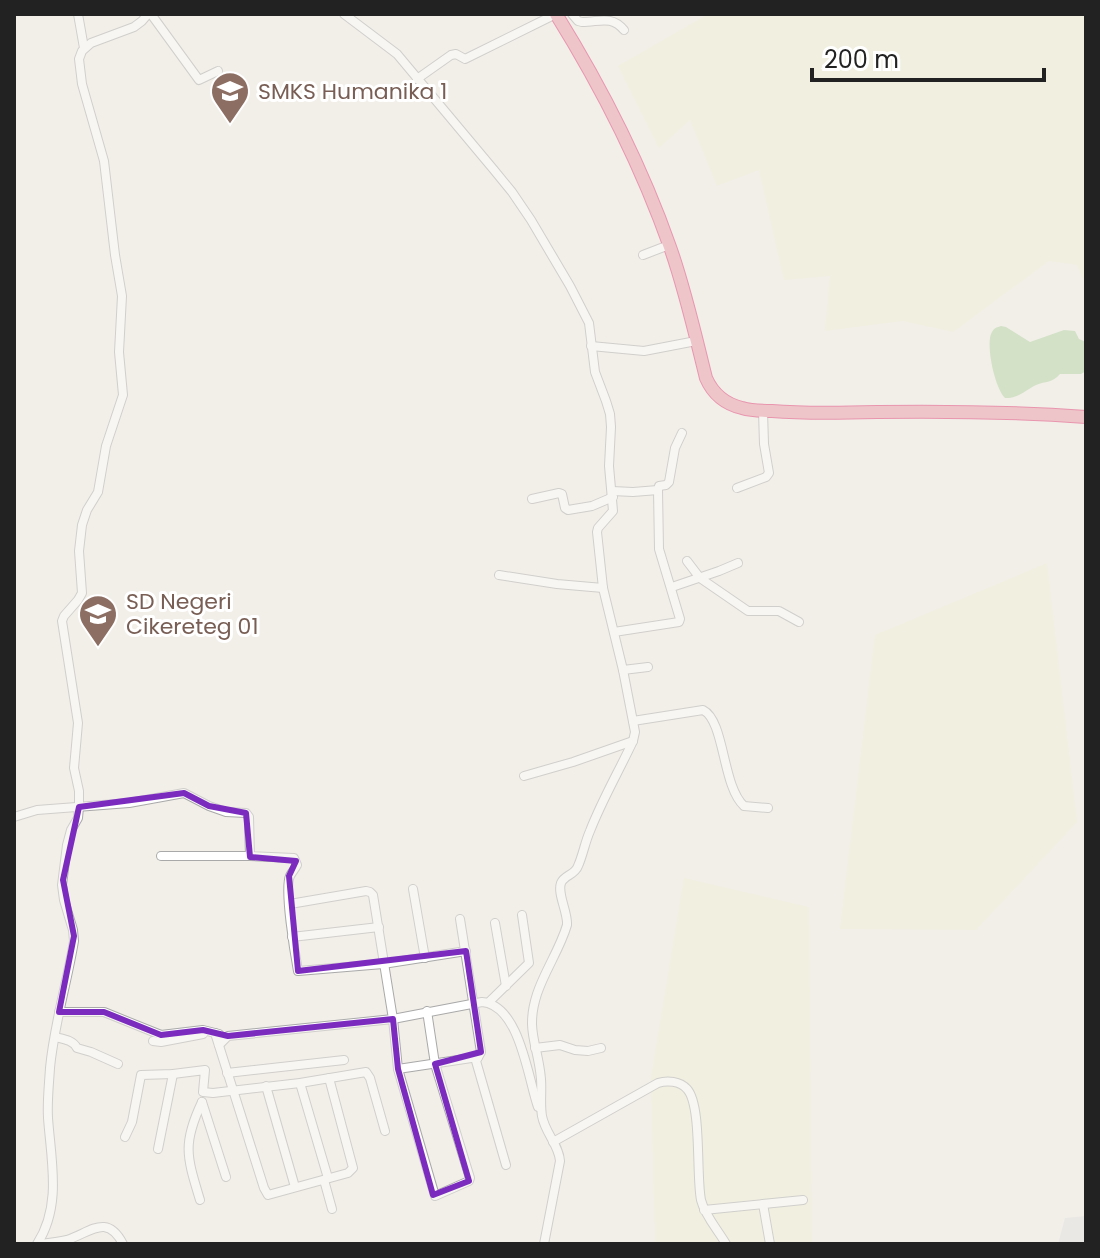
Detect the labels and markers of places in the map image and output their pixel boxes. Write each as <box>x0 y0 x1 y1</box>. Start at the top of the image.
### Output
school or university icon: SMKS Humanika 1 <box>209 70 251 125</box>
place label: SMKS Humanika 1 <box>258 76 447 107</box>
place label: SD Negeri Cikereteg 01 <box>126 586 258 642</box>
school or university icon: SD Negeri Cikereteg 01 <box>77 593 119 648</box>

